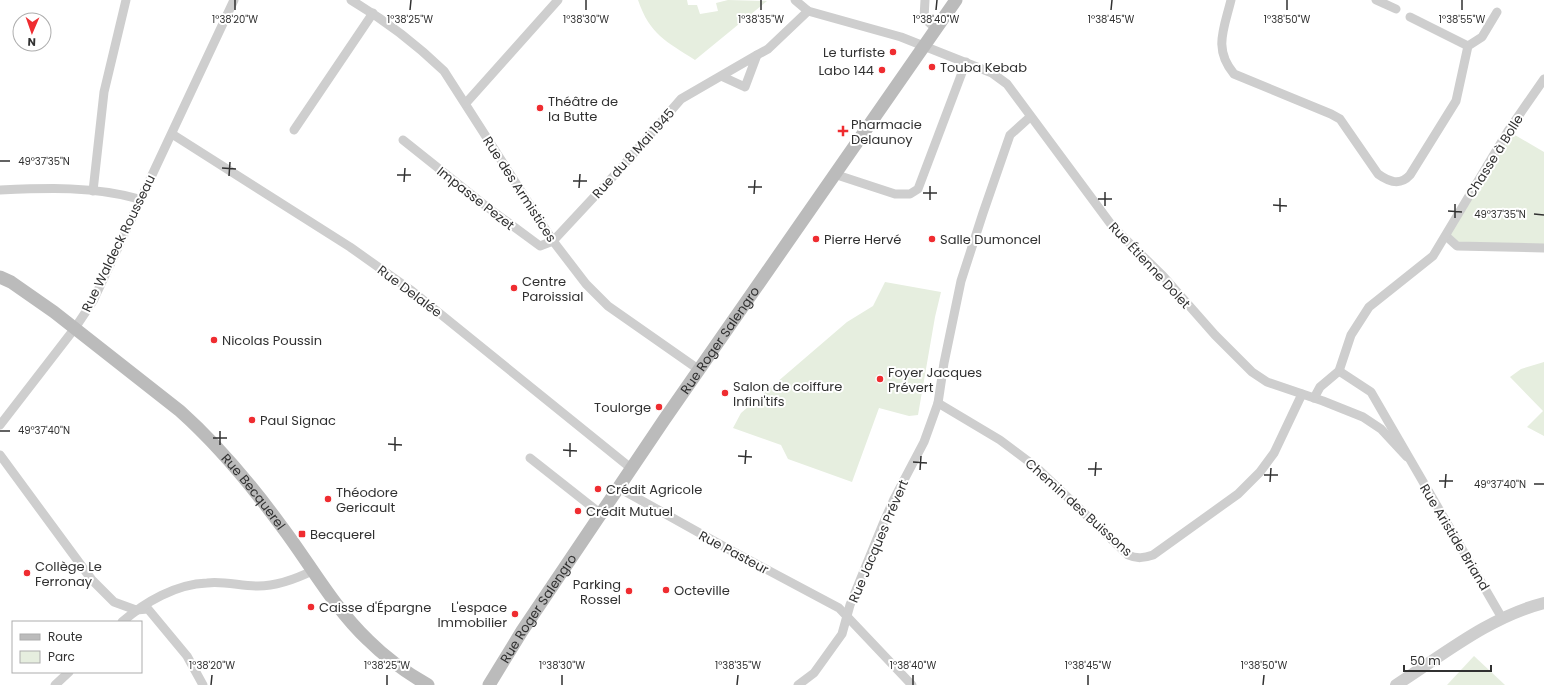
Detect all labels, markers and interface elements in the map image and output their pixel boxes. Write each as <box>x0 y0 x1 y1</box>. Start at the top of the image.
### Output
north arrow <box>12 12 52 52</box>
text: 1°38'20"W <box>212 12 258 27</box>
text: 1°38'25"W <box>387 12 433 27</box>
text: 1°38'30"W <box>563 12 609 27</box>
text: 1°38'35"W <box>738 12 784 27</box>
text: 1°38'40"W <box>913 12 959 27</box>
text: 1°38'45"W <box>1088 12 1134 27</box>
text: 1°38'50"W <box>1264 12 1310 27</box>
text: 1°38'55"W <box>1439 12 1485 27</box>
text: N <box>27 34 36 50</box>
place label: Le turfiste <box>823 43 885 62</box>
marker: Le turfiste <box>888 47 898 57</box>
place label: Touba Kebab <box>940 58 1027 77</box>
place label: Labo 144 <box>819 61 874 80</box>
marker: Touba Kebab <box>927 62 937 72</box>
marker: Labo 144 <box>877 65 887 75</box>
place label: Théâtre de la Butte <box>548 92 618 126</box>
marker: Théâtre de la Butte <box>535 103 545 113</box>
street label: Rue du 8 Mai 1945 <box>588 104 679 203</box>
street label: Chasse à Bolle <box>1461 111 1528 202</box>
place label: Pharmacie Delaunoy <box>851 115 922 149</box>
marker: Pharmacie Delaunoy <box>838 126 848 136</box>
street label: Rue des Armistices <box>478 133 561 246</box>
text: 49°37'35"N <box>18 154 70 169</box>
street label: Impasse Pezet <box>433 162 519 235</box>
street label: Rue Waldeck Rousseau <box>77 171 160 315</box>
text: 49°37'35"N <box>1474 207 1526 222</box>
street label: Rue Étienne Dolet <box>1104 218 1195 313</box>
place label: Pierre Hervé <box>824 230 901 249</box>
place label: Salle Dumoncel <box>940 230 1041 249</box>
marker: Pierre Hervé <box>811 234 821 244</box>
marker: Salle Dumoncel <box>927 234 937 244</box>
street label: Rue Delalée <box>374 261 446 322</box>
place label: Centre Paroissial <box>522 272 583 306</box>
marker: Centre Paroissial <box>509 283 519 293</box>
street label: Rue Roger Salengro <box>676 283 764 398</box>
place label: Nicolas Poussin <box>222 331 322 350</box>
marker: Nicolas Poussin <box>209 335 219 345</box>
place label: Foyer Jacques Prévert <box>888 363 982 397</box>
marker: Foyer Jacques Prévert <box>875 374 885 384</box>
place label: Salon de coiffure Infini'tifs <box>733 377 842 411</box>
marker: Salon de coiffure Infini'tifs <box>720 388 730 398</box>
place label: Toulorge <box>594 398 651 417</box>
marker: Toulorge <box>654 402 664 412</box>
place label: Paul Signac <box>260 411 336 430</box>
marker: Paul Signac <box>247 415 257 425</box>
text: 49°37'40"N <box>18 423 70 438</box>
street label: Rue Becquerel <box>217 449 290 534</box>
street label: Chemin des Buissons <box>1021 454 1137 561</box>
street label: Rue Jacques Prévert <box>844 476 913 606</box>
text: 49°37'40"N <box>1474 477 1526 492</box>
place label: Crédit Agricole <box>606 480 702 499</box>
street label: Rue Aristide Briand <box>1415 480 1494 594</box>
place label: Théodore Gericault <box>336 483 398 517</box>
marker: Crédit Agricole <box>593 484 603 494</box>
marker: Théodore Gericault <box>323 494 333 504</box>
place label: Crédit Mutuel <box>586 502 673 521</box>
marker: Crédit Mutuel <box>573 506 583 516</box>
place label: Becquerel <box>310 525 375 544</box>
street label: Rue Pasteur <box>695 526 772 579</box>
marker: Becquerel <box>297 529 307 539</box>
street label: Rue Roger Salengro <box>496 550 581 667</box>
place label: Collège Le Ferronay <box>35 557 102 591</box>
marker: Collège Le Ferronay <box>22 568 32 578</box>
place label: Parking Rossel <box>573 575 621 609</box>
place label: Octeville <box>674 581 730 600</box>
marker: Octeville <box>661 585 671 595</box>
marker: Parking Rossel <box>624 586 634 596</box>
place label: Caisse d'Épargne <box>319 598 431 617</box>
place label: L'espace Immobilier <box>437 598 507 632</box>
marker: Caisse d'Épargne <box>306 602 316 612</box>
marker: L'espace Immobilier <box>510 609 520 619</box>
legend <box>12 621 142 673</box>
text: Route <box>48 628 82 645</box>
scale bar <box>1404 647 1491 673</box>
text: Parc <box>48 648 75 665</box>
text: 50 m <box>1410 652 1441 669</box>
text: 1°38'20"W <box>189 658 235 673</box>
text: 1°38'25"W <box>364 658 410 673</box>
text: 1°38'30"W <box>539 658 585 673</box>
text: 1°38'35"W <box>715 658 761 673</box>
text: 1°38'40"W <box>890 658 936 673</box>
text: 1°38'45"W <box>1065 658 1111 673</box>
text: 1°38'50"W <box>1241 658 1287 673</box>

